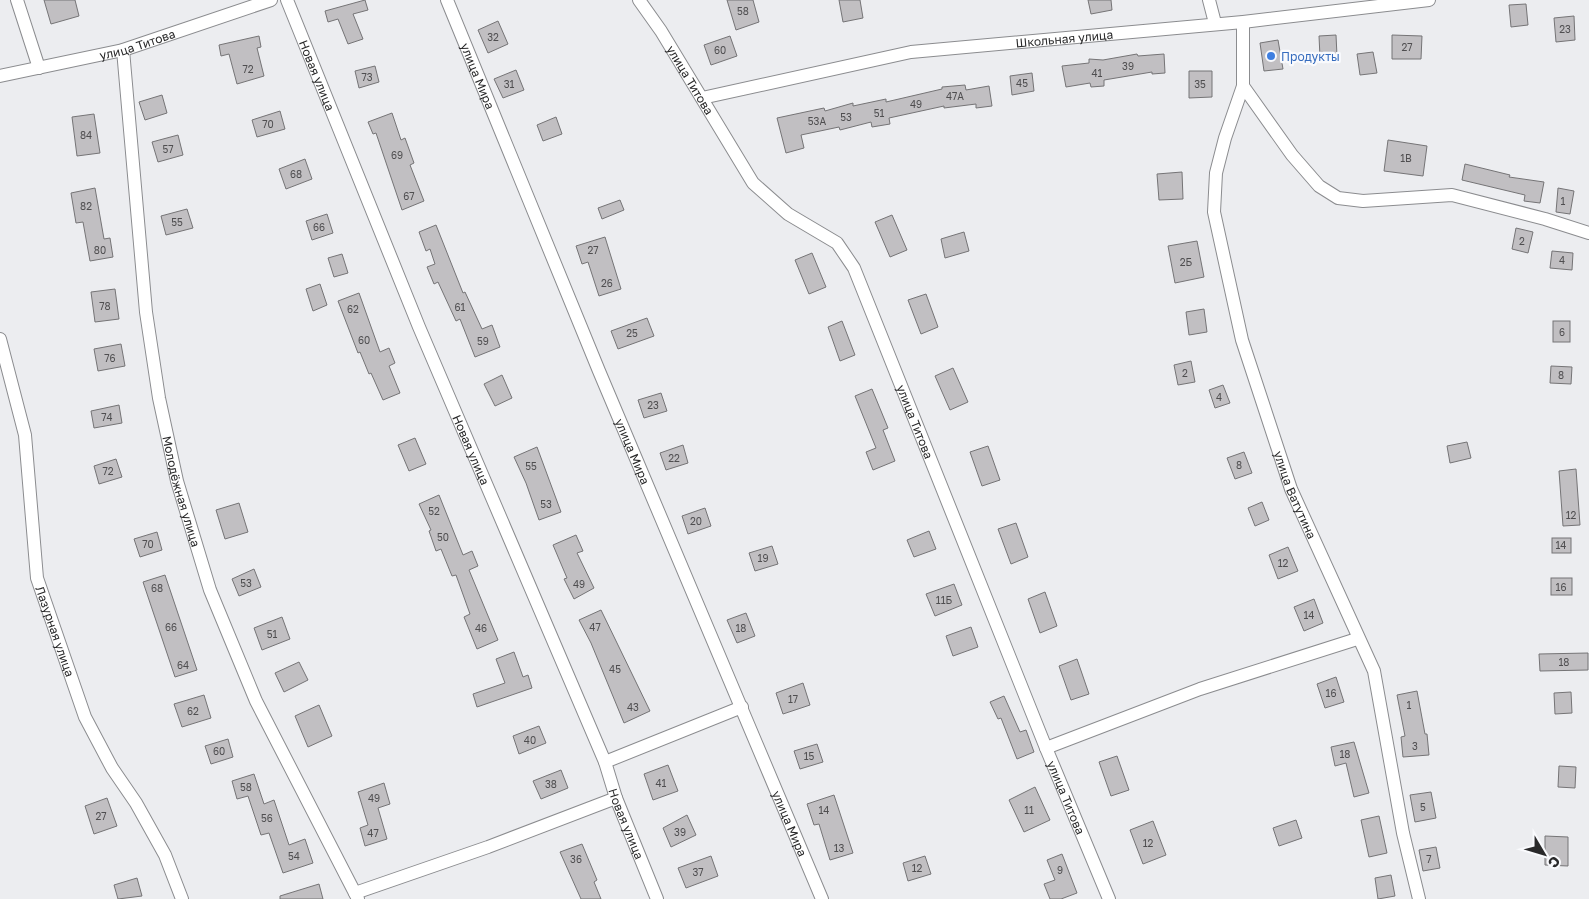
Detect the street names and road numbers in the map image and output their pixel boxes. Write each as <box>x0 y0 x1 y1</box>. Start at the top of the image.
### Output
street label: улица Титова <box>98 25 177 62</box>
street label: Школьная улица <box>1015 26 1114 50</box>
street label: Новая улица <box>296 38 338 113</box>
street label: улица Мира <box>458 41 498 111</box>
street label: улица Титова <box>664 42 717 117</box>
street label: улица Титова <box>894 382 937 461</box>
street label: Новая улица <box>450 412 493 487</box>
street label: улица Мира <box>612 416 653 486</box>
street label: Молодёжная улица <box>160 434 204 548</box>
street label: улица Ватутина <box>1271 449 1320 541</box>
street label: Лазурная улица <box>33 584 78 678</box>
street label: улица Титова <box>1045 758 1089 836</box>
street label: Новая улица <box>606 786 647 861</box>
street label: улица Мира <box>770 788 811 859</box>

